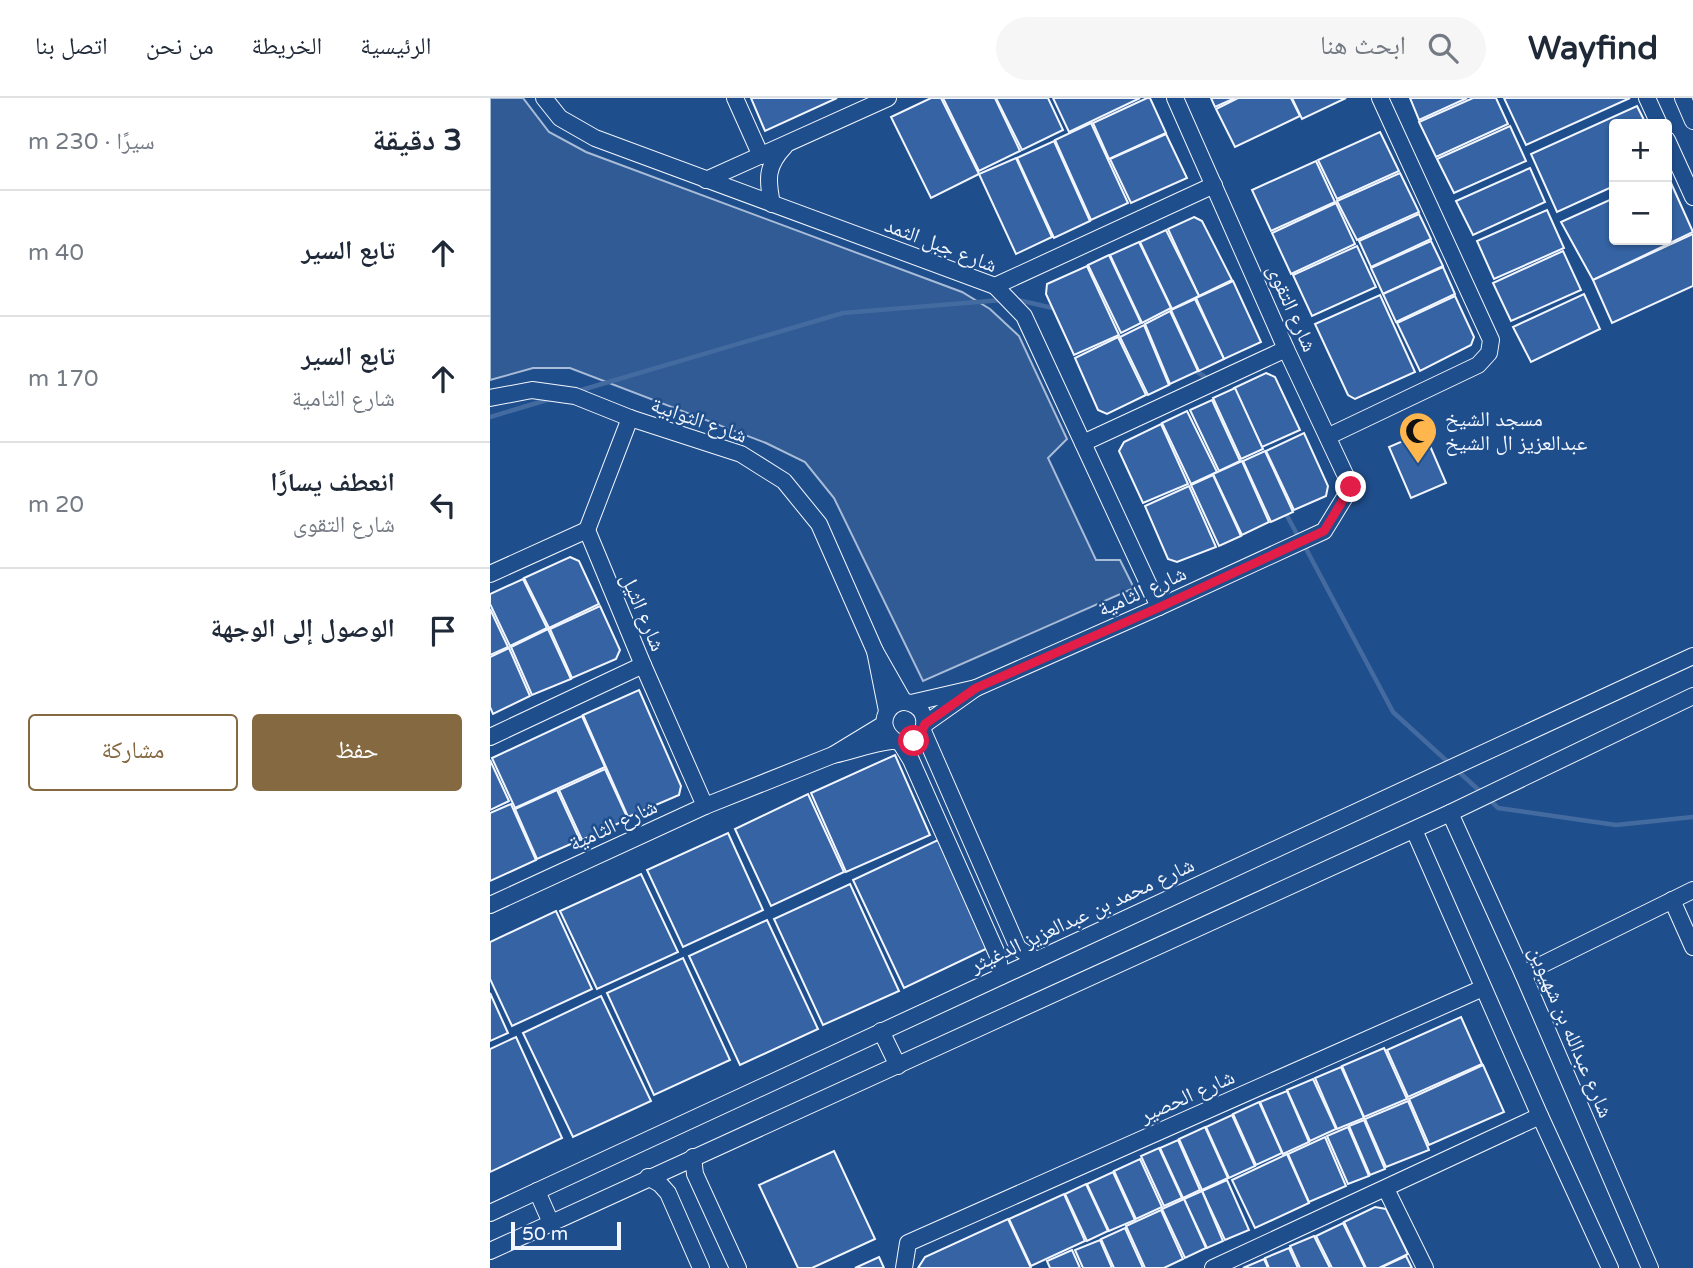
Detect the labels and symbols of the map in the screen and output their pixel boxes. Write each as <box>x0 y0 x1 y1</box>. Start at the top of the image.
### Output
street label: شارع جبل الثمد <box>881 213 1001 278</box>
street label: شارع التقوى <box>1261 260 1322 356</box>
street label: شارع الثوابية <box>647 392 750 449</box>
place label: مسجد الشيخ عبدالعزيز ال الشيخ <box>1445 407 1588 456</box>
mosque icon: مسجد الشيخ عبدالعزيز ال الشيخ <box>1397 410 1439 465</box>
route end <box>1335 471 1366 502</box>
street label: شارع الثامية <box>1094 561 1190 622</box>
street label: شارع الثيل <box>615 569 670 655</box>
route start <box>898 725 929 756</box>
street label: شارع الثامية <box>565 794 661 857</box>
street label: شارع محمد بن عبدالعزيز الدغيثر <box>965 852 1198 979</box>
street label: شارع عبدالله بن شهيوين <box>1523 943 1618 1122</box>
street label: شارع الحصير <box>1135 1064 1239 1129</box>
scale bar <box>511 1219 621 1251</box>

